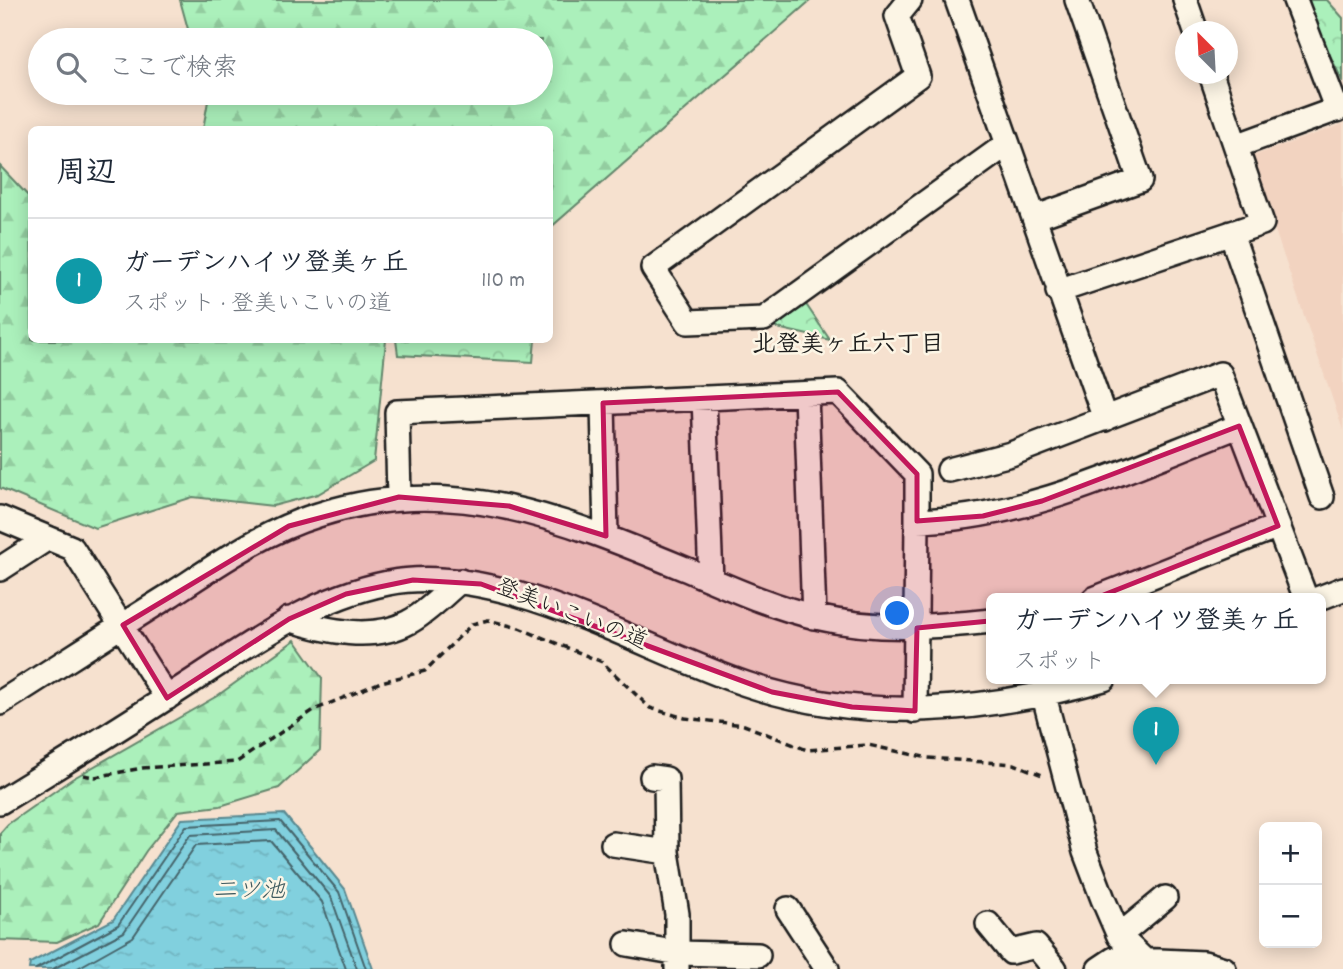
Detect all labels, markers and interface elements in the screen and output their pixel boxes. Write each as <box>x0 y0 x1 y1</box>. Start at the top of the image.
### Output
north arrow <box>1175 21 1238 84</box>
search box <box>28 28 553 105</box>
icon: search <box>52 48 90 86</box>
text: ここで検索 <box>108 51 238 88</box>
text: 周辺 <box>56 154 116 197</box>
text: ガーデンハイツ登美ヶ丘 <box>123 246 408 283</box>
text: 1 <box>76 265 82 298</box>
text: 110 m <box>481 265 525 298</box>
text: スポット · 登美いこいの道 <box>123 289 392 322</box>
district label: 北登美ヶ丘六丁目 <box>752 329 944 363</box>
street label: 登美いこいの道 <box>490 572 652 660</box>
popup <box>986 593 1326 684</box>
your location <box>880 596 914 630</box>
text: ガーデンハイツ登美ヶ丘 <box>1014 604 1298 641</box>
text: スポット <box>1014 647 1106 680</box>
pin: 1 <box>1133 707 1179 765</box>
map controls <box>1259 822 1322 948</box>
button: + <box>1259 822 1322 885</box>
water label: 二ツ池 <box>213 875 286 909</box>
button: − <box>1259 885 1322 948</box>

